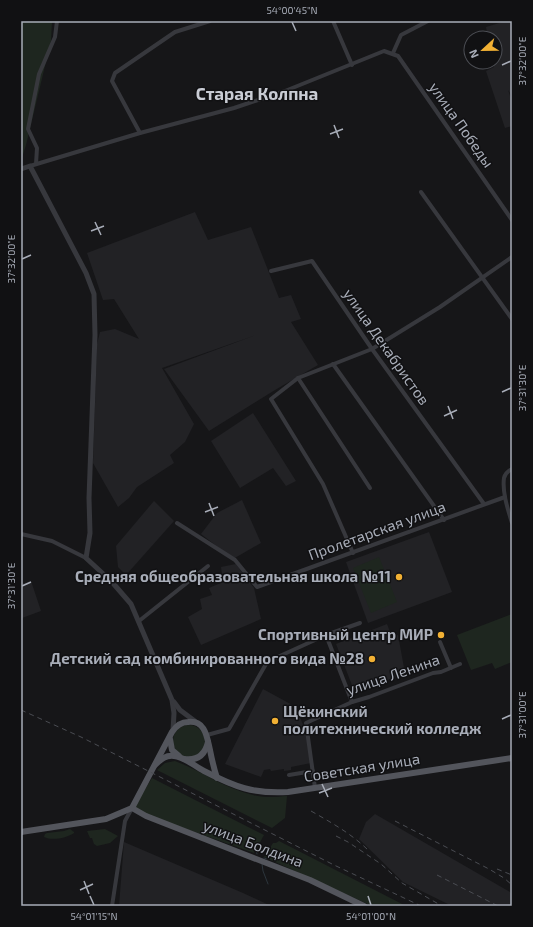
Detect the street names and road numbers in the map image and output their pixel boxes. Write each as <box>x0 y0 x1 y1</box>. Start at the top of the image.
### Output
street label: улица Победы <box>425 78 498 171</box>
street label: улица Декабристов <box>339 285 434 409</box>
street label: Пролетарская улица <box>305 497 448 564</box>
street label: улица Ленина <box>344 650 442 699</box>
street label: Советская улица <box>302 749 421 786</box>
street label: улица Болдина <box>200 816 306 871</box>

